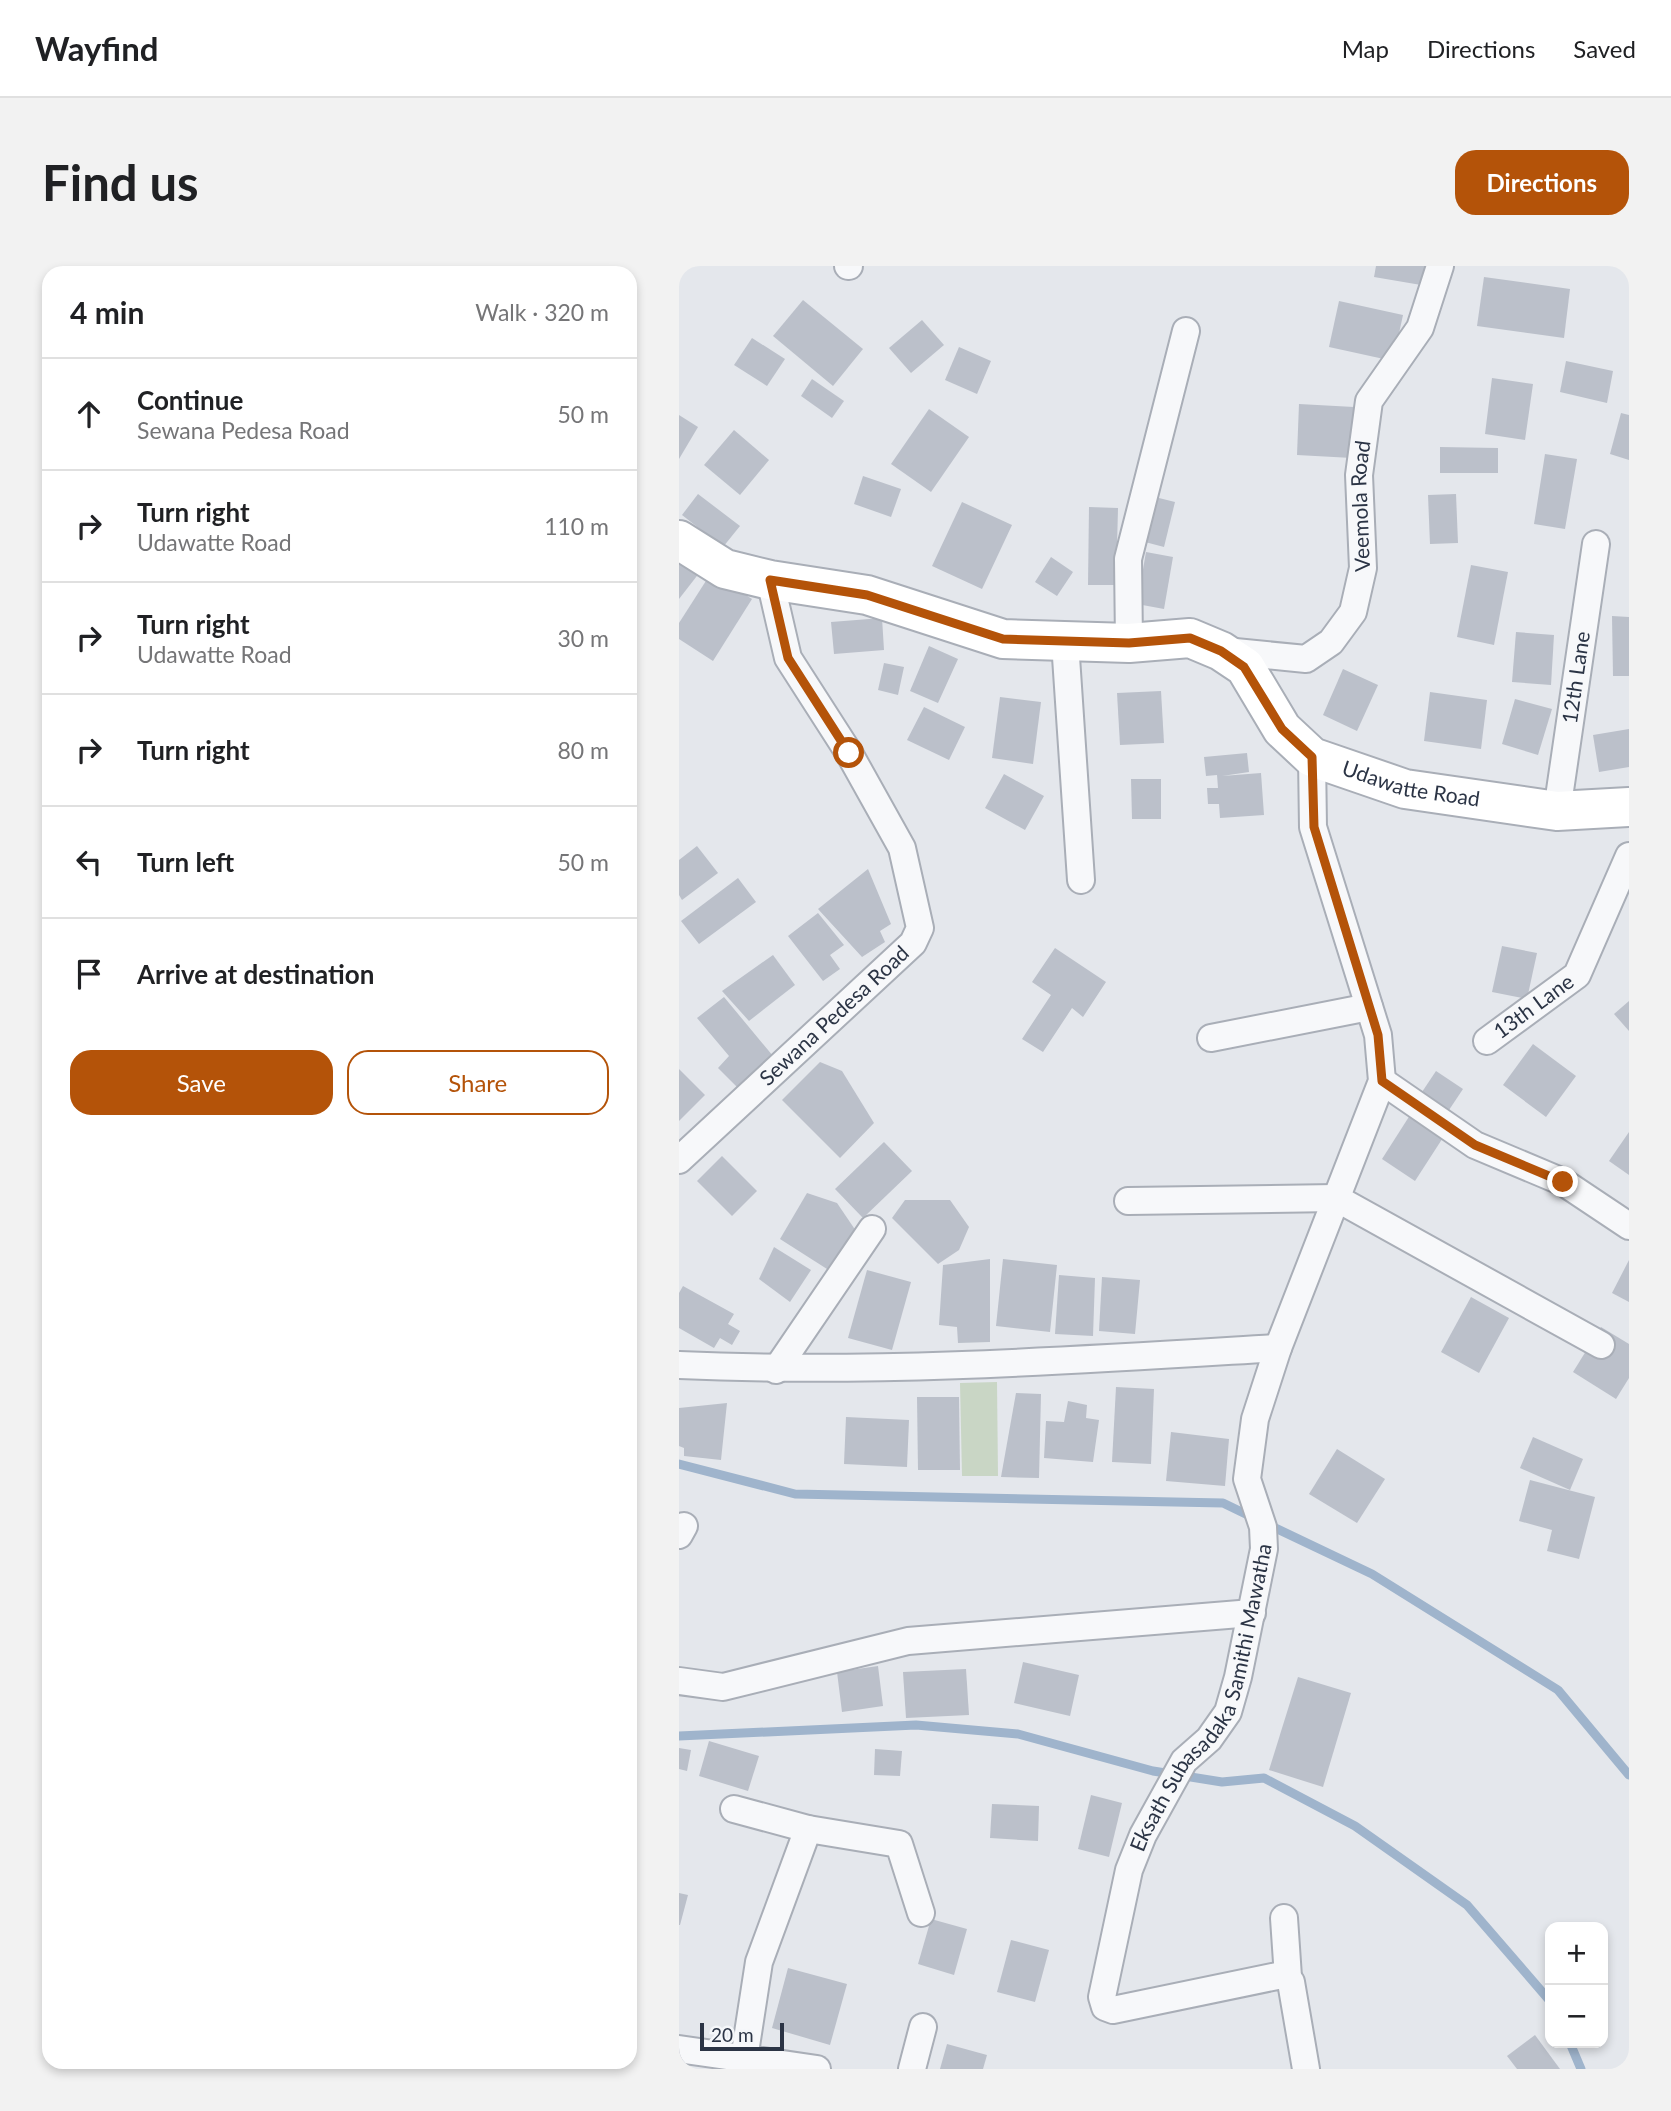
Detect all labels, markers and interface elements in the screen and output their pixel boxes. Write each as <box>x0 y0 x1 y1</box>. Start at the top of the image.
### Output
text: Wayfind <box>35 28 159 68</box>
text: Map <box>1342 34 1389 63</box>
text: Directions <box>1427 34 1535 63</box>
text: Saved <box>1573 34 1636 63</box>
button: Directions <box>1455 150 1629 215</box>
text: Find us <box>42 153 199 211</box>
text: 4 min <box>70 294 144 330</box>
text: Walk · 320 m <box>475 298 609 326</box>
text: Continue <box>137 384 243 416</box>
icon: ahead <box>70 395 108 433</box>
text: 50 m <box>558 400 609 428</box>
text: Sewana Pedesa Road <box>137 416 350 444</box>
street label: Veemola Road <box>1345 439 1375 572</box>
text: Turn right <box>137 496 250 528</box>
icon: right <box>70 507 108 545</box>
text: 110 m <box>544 512 609 540</box>
text: Udawatte Road <box>137 528 292 556</box>
text: Turn right <box>137 608 250 640</box>
icon: right <box>70 619 108 657</box>
text: 30 m <box>558 624 609 652</box>
street label: 12th Lane <box>1556 629 1594 725</box>
text: Udawatte Road <box>137 640 292 668</box>
icon: right <box>70 731 108 769</box>
text: Turn right <box>137 734 250 766</box>
text: 80 m <box>558 736 609 764</box>
route start <box>833 737 864 768</box>
street label: Udawatte Road <box>1339 754 1482 811</box>
icon: left <box>70 843 108 881</box>
text: Turn left <box>137 846 234 878</box>
text: 50 m <box>558 848 609 876</box>
street label: Sewana Pedesa Road <box>754 940 913 1090</box>
icon: arrive <box>70 955 108 993</box>
text: Arrive at destination <box>137 958 374 990</box>
street label: 13th Lane <box>1488 968 1578 1043</box>
button: Save <box>70 1050 333 1115</box>
button: Share <box>347 1050 609 1115</box>
route end <box>1547 1166 1578 1197</box>
street label: Eksath Subasadaka Samithi Mawatha <box>1124 1541 1276 1855</box>
map controls <box>1545 1922 1608 2048</box>
button: + <box>1545 1922 1608 1985</box>
button: − <box>1545 1985 1608 2048</box>
scale bar <box>700 2020 784 2052</box>
text: 20 m <box>711 2023 754 2046</box>

